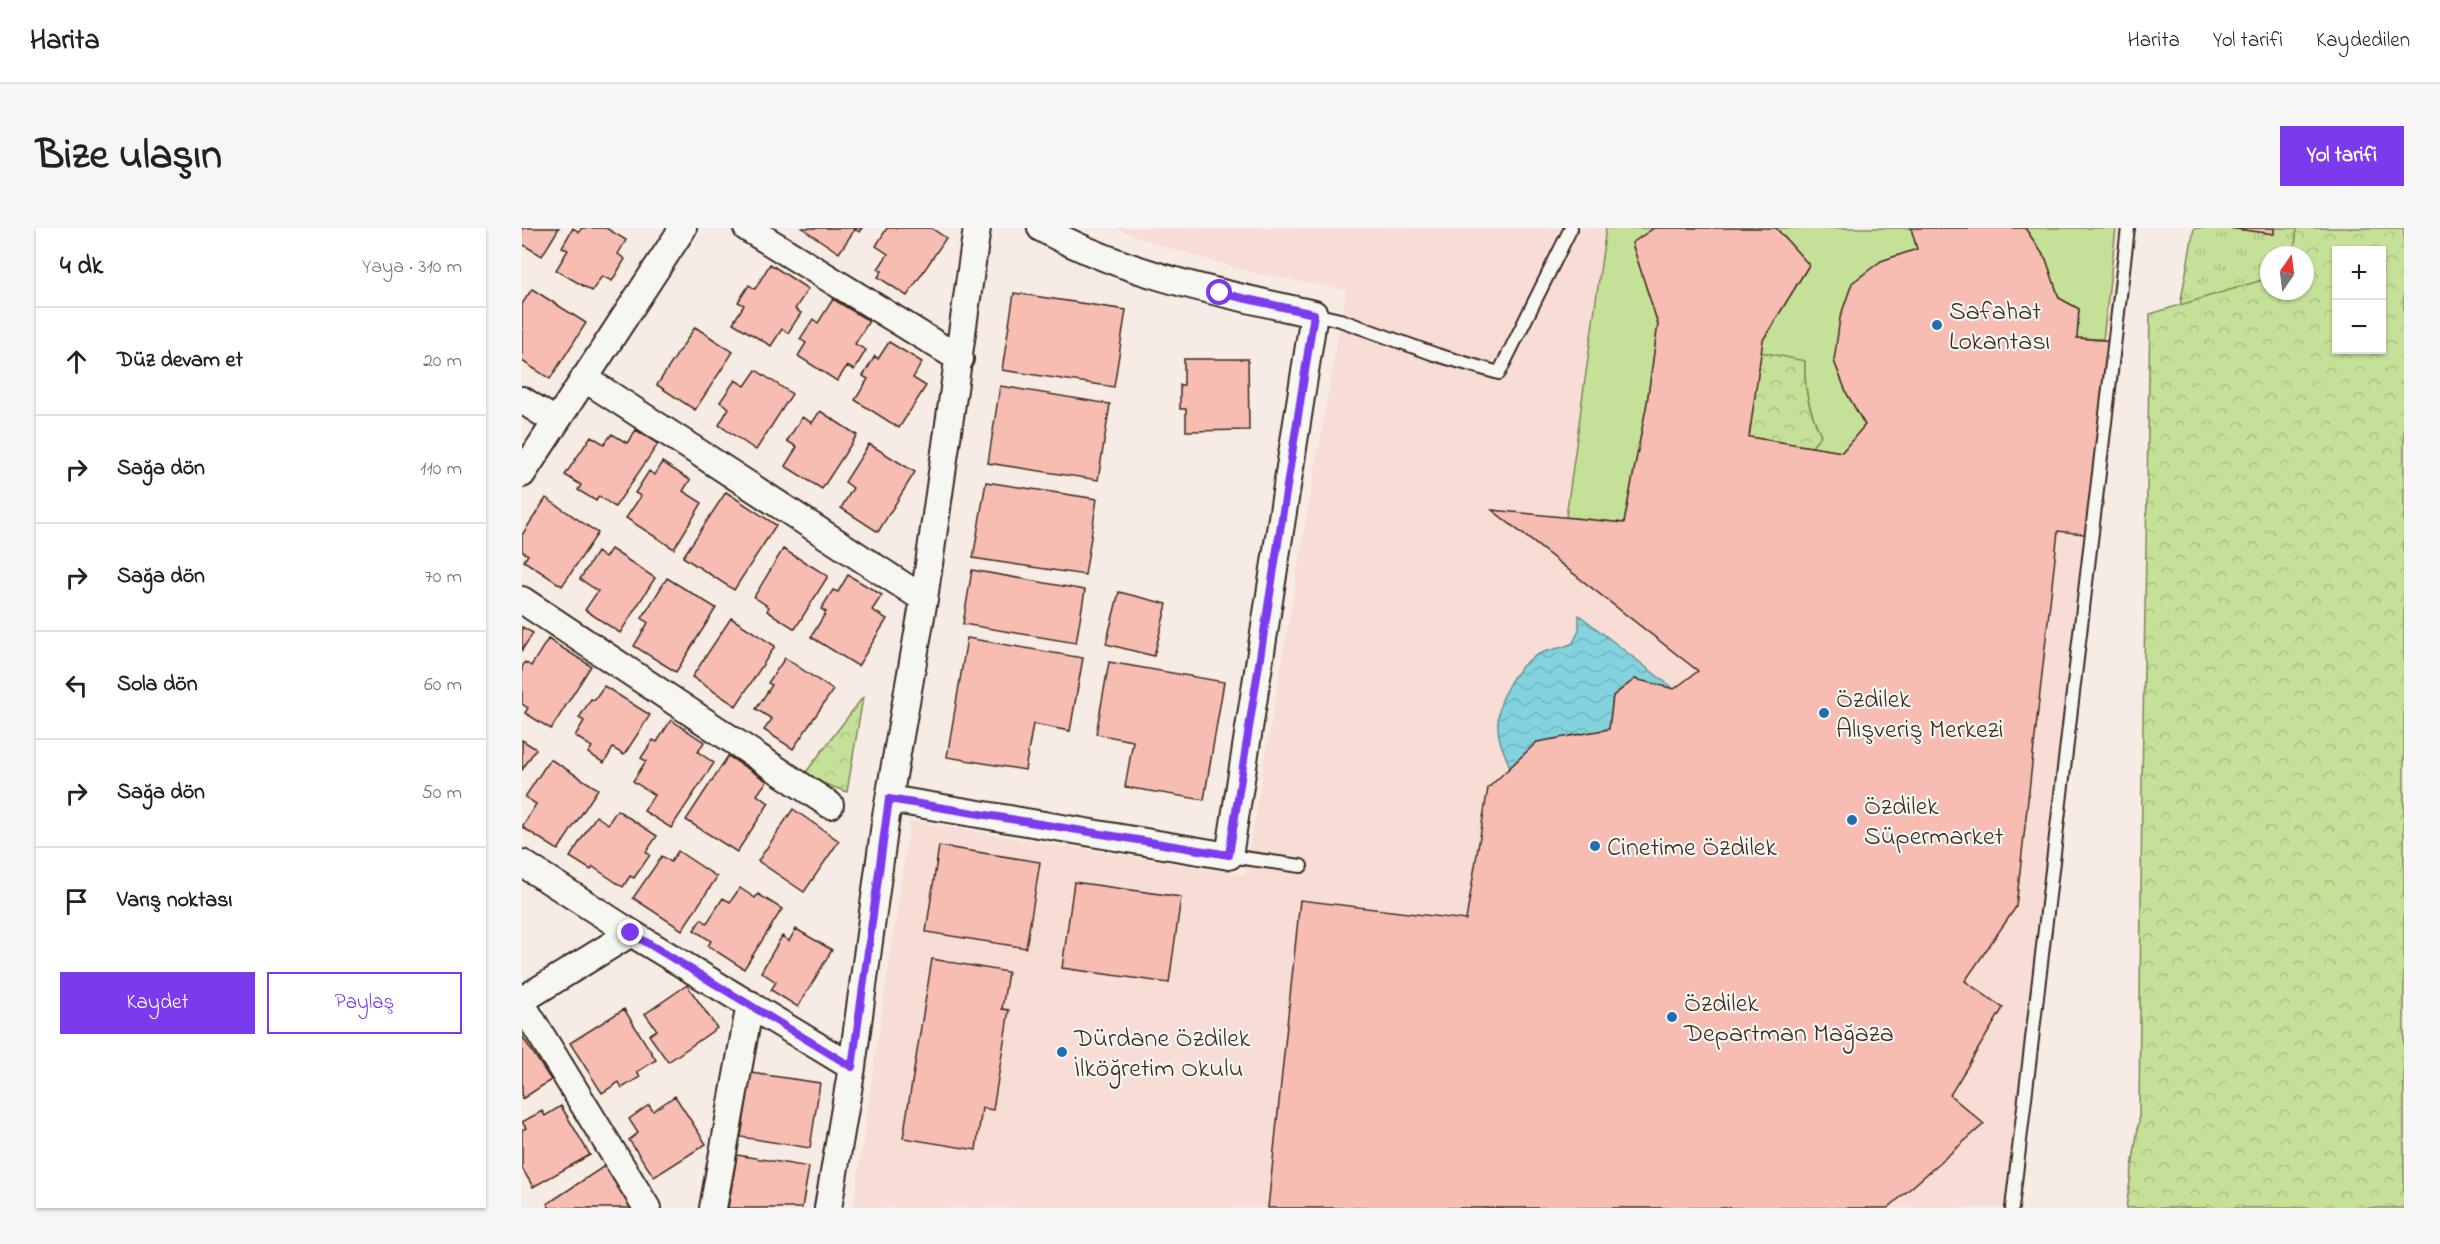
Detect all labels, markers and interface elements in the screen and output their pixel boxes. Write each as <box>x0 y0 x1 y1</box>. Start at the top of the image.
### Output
text: Harita <box>30 21 100 62</box>
text: Harita <box>2128 26 2180 56</box>
text: Yol tarifi <box>2213 26 2283 56</box>
text: Kaydedilen <box>2316 26 2410 56</box>
text: Bize ulaşın <box>36 126 222 187</box>
button: Yol tarifi <box>2280 126 2404 186</box>
north arrow <box>2260 246 2314 300</box>
map controls <box>2332 246 2386 354</box>
button: + <box>2332 246 2386 300</box>
text: 4 dk <box>60 248 103 286</box>
text: Yaya · 310 m <box>362 253 462 282</box>
route start <box>1206 279 1232 305</box>
place label: Safahat Lokantası <box>1949 294 2050 362</box>
button: − <box>2332 300 2386 354</box>
marker: Safahat Lokantası <box>1930 318 1944 332</box>
icon: ahead <box>60 345 93 378</box>
text: Düz devam et <box>117 345 243 377</box>
text: 20 m <box>423 347 462 376</box>
icon: right <box>60 453 93 486</box>
text: Sağa dön <box>117 453 205 485</box>
text: 110 m <box>420 455 462 484</box>
icon: right <box>60 561 93 594</box>
text: Sağa dön <box>117 561 205 593</box>
text: 70 m <box>425 563 462 592</box>
icon: left <box>60 669 93 702</box>
text: Sola dön <box>117 669 198 701</box>
text: 60 m <box>424 671 462 700</box>
place label: Özdilek Alışveriş Merkezi <box>1836 682 2003 750</box>
marker: Özdilek Alışveriş Merkezi <box>1817 706 1831 720</box>
icon: right <box>60 777 93 810</box>
text: Sağa dön <box>117 777 205 809</box>
text: 50 m <box>421 779 462 808</box>
place label: Özdilek Süpermarket <box>1864 789 2004 857</box>
marker: Özdilek Süpermarket <box>1845 813 1859 827</box>
place label: Cinetime Özdilek <box>1607 830 1777 868</box>
marker: Cinetime Özdilek <box>1588 839 1602 853</box>
icon: arrive <box>60 885 93 918</box>
text: Varış noktası <box>117 885 232 917</box>
route end <box>617 919 643 945</box>
button: Kaydet <box>60 972 255 1034</box>
button: Paylaş <box>267 972 462 1034</box>
place label: Özdilek Departman Mağaza <box>1683 986 1894 1054</box>
marker: Özdilek Departman Mağaza <box>1665 1010 1679 1024</box>
place label: Dürdane Özdilek İlköğretim Okulu <box>1073 1021 1251 1089</box>
marker: Dürdane Özdilek İlköğretim Okulu <box>1055 1045 1069 1059</box>

